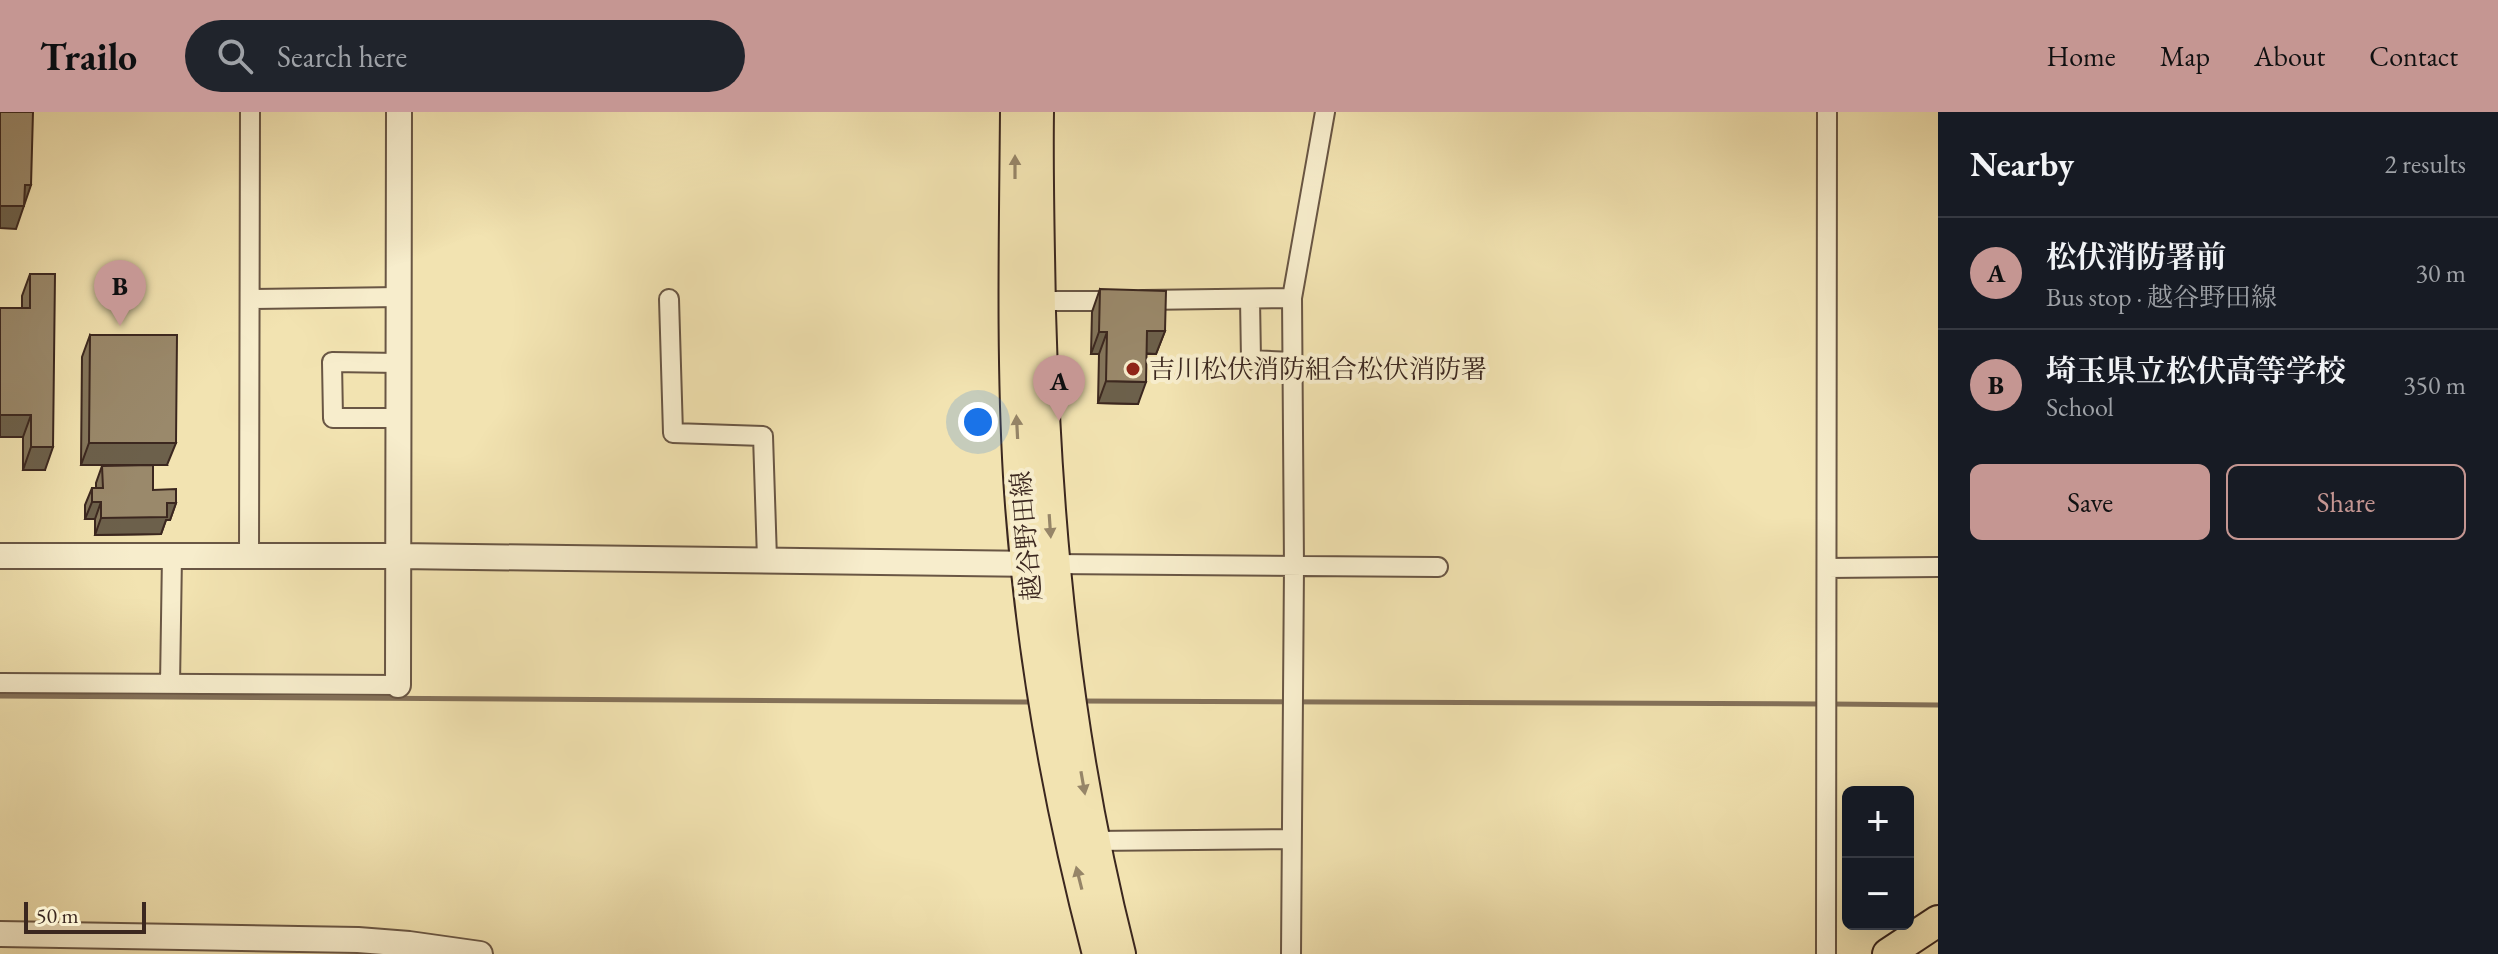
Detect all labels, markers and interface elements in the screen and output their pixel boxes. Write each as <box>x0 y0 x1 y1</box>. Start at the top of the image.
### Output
search box <box>185 20 745 92</box>
text: Trailo <box>40 32 137 81</box>
icon: search <box>213 34 257 78</box>
text: Search here <box>277 37 407 76</box>
text: Home <box>2046 38 2116 74</box>
text: Map <box>2160 38 2210 74</box>
text: About <box>2254 38 2325 74</box>
text: Contact <box>2369 38 2458 74</box>
text: Nearby <box>1970 142 2074 186</box>
text: 2 results <box>2385 147 2466 181</box>
one-way arrow <box>1009 154 1022 179</box>
text: 松伏消防署前 <box>2046 237 2226 276</box>
text: A <box>1987 256 2005 290</box>
text: 30 m <box>2416 256 2466 290</box>
pin: B <box>94 260 146 326</box>
text: Bus stop · 越谷野田線 <box>2046 280 2277 314</box>
text: 埼玉県立松伏高等学校 <box>2046 351 2346 390</box>
place label: 吉川松伏消防組合松伏消防署 <box>1149 352 1487 386</box>
pin: A <box>1033 355 1085 421</box>
marker: 吉川松伏消防組合松伏消防署 <box>1124 360 1142 378</box>
text: B <box>1988 368 2004 402</box>
text: 350 m <box>2403 368 2466 402</box>
text: School <box>2046 390 2114 424</box>
your location <box>958 402 998 442</box>
one-way arrow <box>1010 414 1023 439</box>
button: Save <box>1970 464 2210 540</box>
button: Share <box>2226 464 2466 540</box>
street label: 越谷野田線 <box>1003 470 1049 602</box>
one-way arrow <box>1044 514 1057 539</box>
one-way arrow <box>1078 771 1090 796</box>
map controls <box>1842 786 1914 930</box>
button: + <box>1842 786 1914 858</box>
button: − <box>1842 858 1914 930</box>
one-way arrow <box>1072 866 1084 891</box>
scale bar <box>24 898 146 934</box>
text: 50 m <box>36 901 79 930</box>

